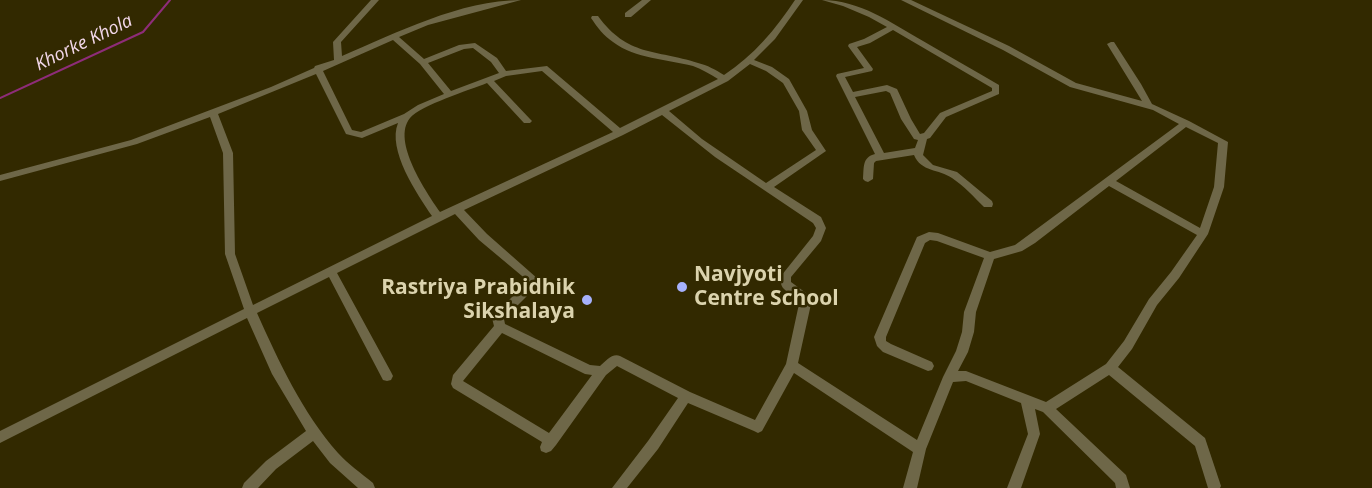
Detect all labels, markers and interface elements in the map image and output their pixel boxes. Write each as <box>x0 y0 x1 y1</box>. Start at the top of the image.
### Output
water label: Khorke Khola <box>32 10 136 76</box>
place label: Navjyoti Centre School <box>694 262 839 312</box>
place label: Rastriya Prabidhik Sikshalaya <box>381 275 575 325</box>
marker: Navjyoti Centre School <box>675 280 689 294</box>
marker: Rastriya Prabidhik Sikshalaya <box>580 293 594 307</box>

